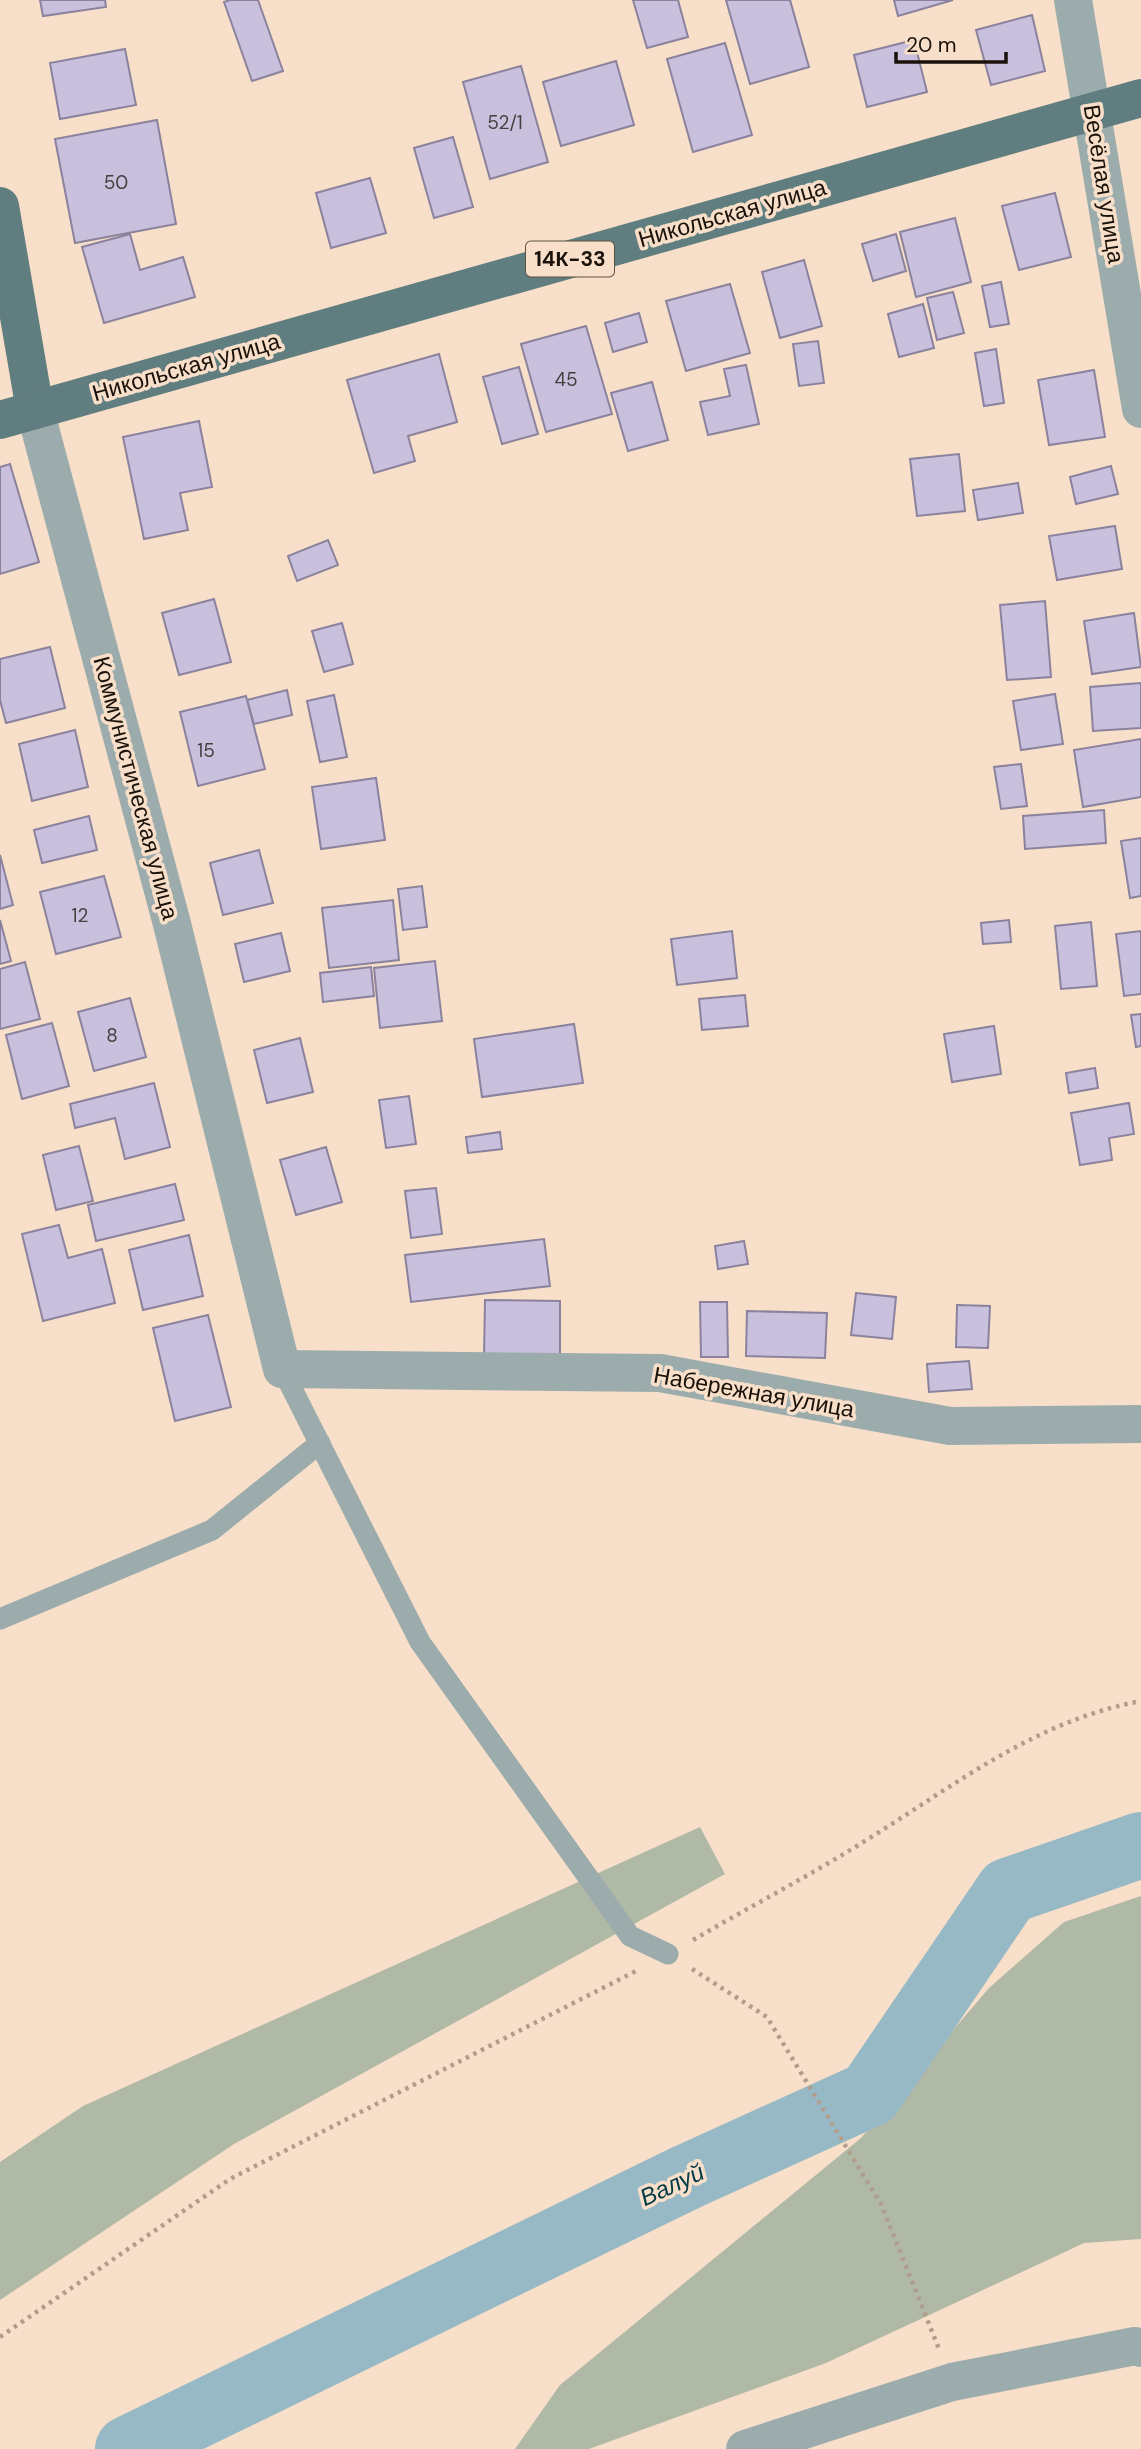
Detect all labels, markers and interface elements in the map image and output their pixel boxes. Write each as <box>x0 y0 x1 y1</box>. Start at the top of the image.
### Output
scale bar <box>896 21 1006 65</box>
text: 20 m <box>906 31 957 59</box>
street label: Весёлая улица <box>1077 102 1131 266</box>
house number: 52/1 <box>487 110 523 135</box>
house number: 50 <box>104 170 128 195</box>
street label: Никольская улица <box>635 172 830 254</box>
road number: 14К-33 <box>526 242 614 276</box>
street label: Никольская улица <box>89 326 284 408</box>
house number: 45 <box>554 367 578 392</box>
street label: Коммунистическая улица <box>86 653 186 923</box>
house number: 15 <box>197 738 215 763</box>
house number: 12 <box>72 903 88 928</box>
house number: 8 <box>106 1023 118 1048</box>
street label: Набережная улица <box>651 1360 857 1424</box>
water label: Валуй <box>635 2156 709 2213</box>

